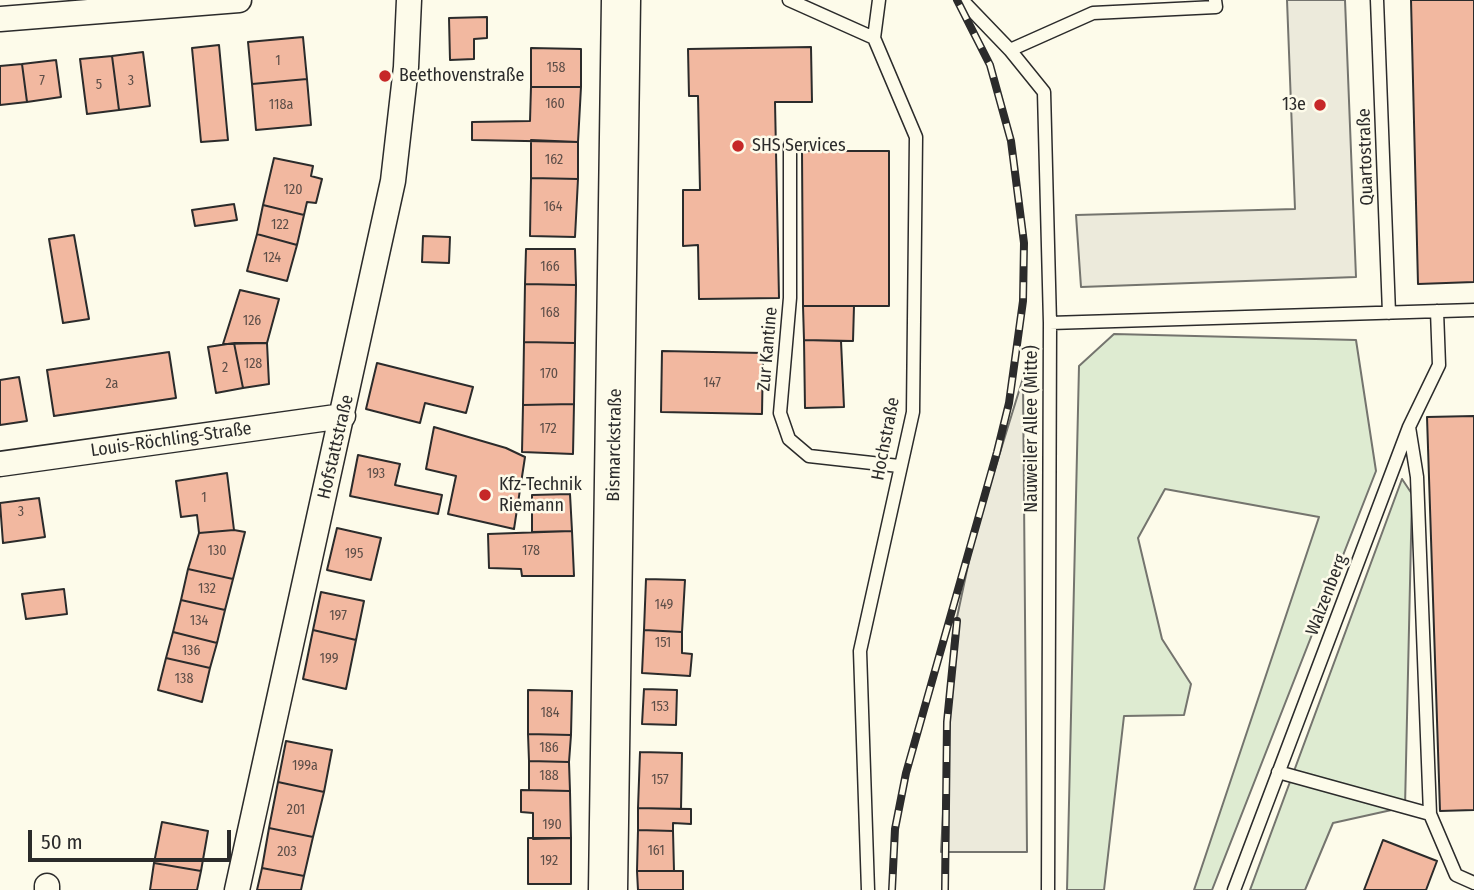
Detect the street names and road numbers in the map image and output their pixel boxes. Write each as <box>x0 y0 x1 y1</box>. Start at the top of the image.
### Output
street label: Quartostraße <box>1354 108 1378 206</box>
street label: Zur Kantine <box>754 306 782 392</box>
street label: Nauweiler Allee (Mitte) <box>1021 345 1043 513</box>
street label: Bismarckstraße <box>603 388 627 502</box>
street label: Hofstattstraße <box>313 393 359 501</box>
street label: Hochstraße <box>867 396 905 482</box>
street label: Louis-Röchling-Straße <box>89 418 253 462</box>
street label: Walzenberg <box>1302 552 1352 638</box>

